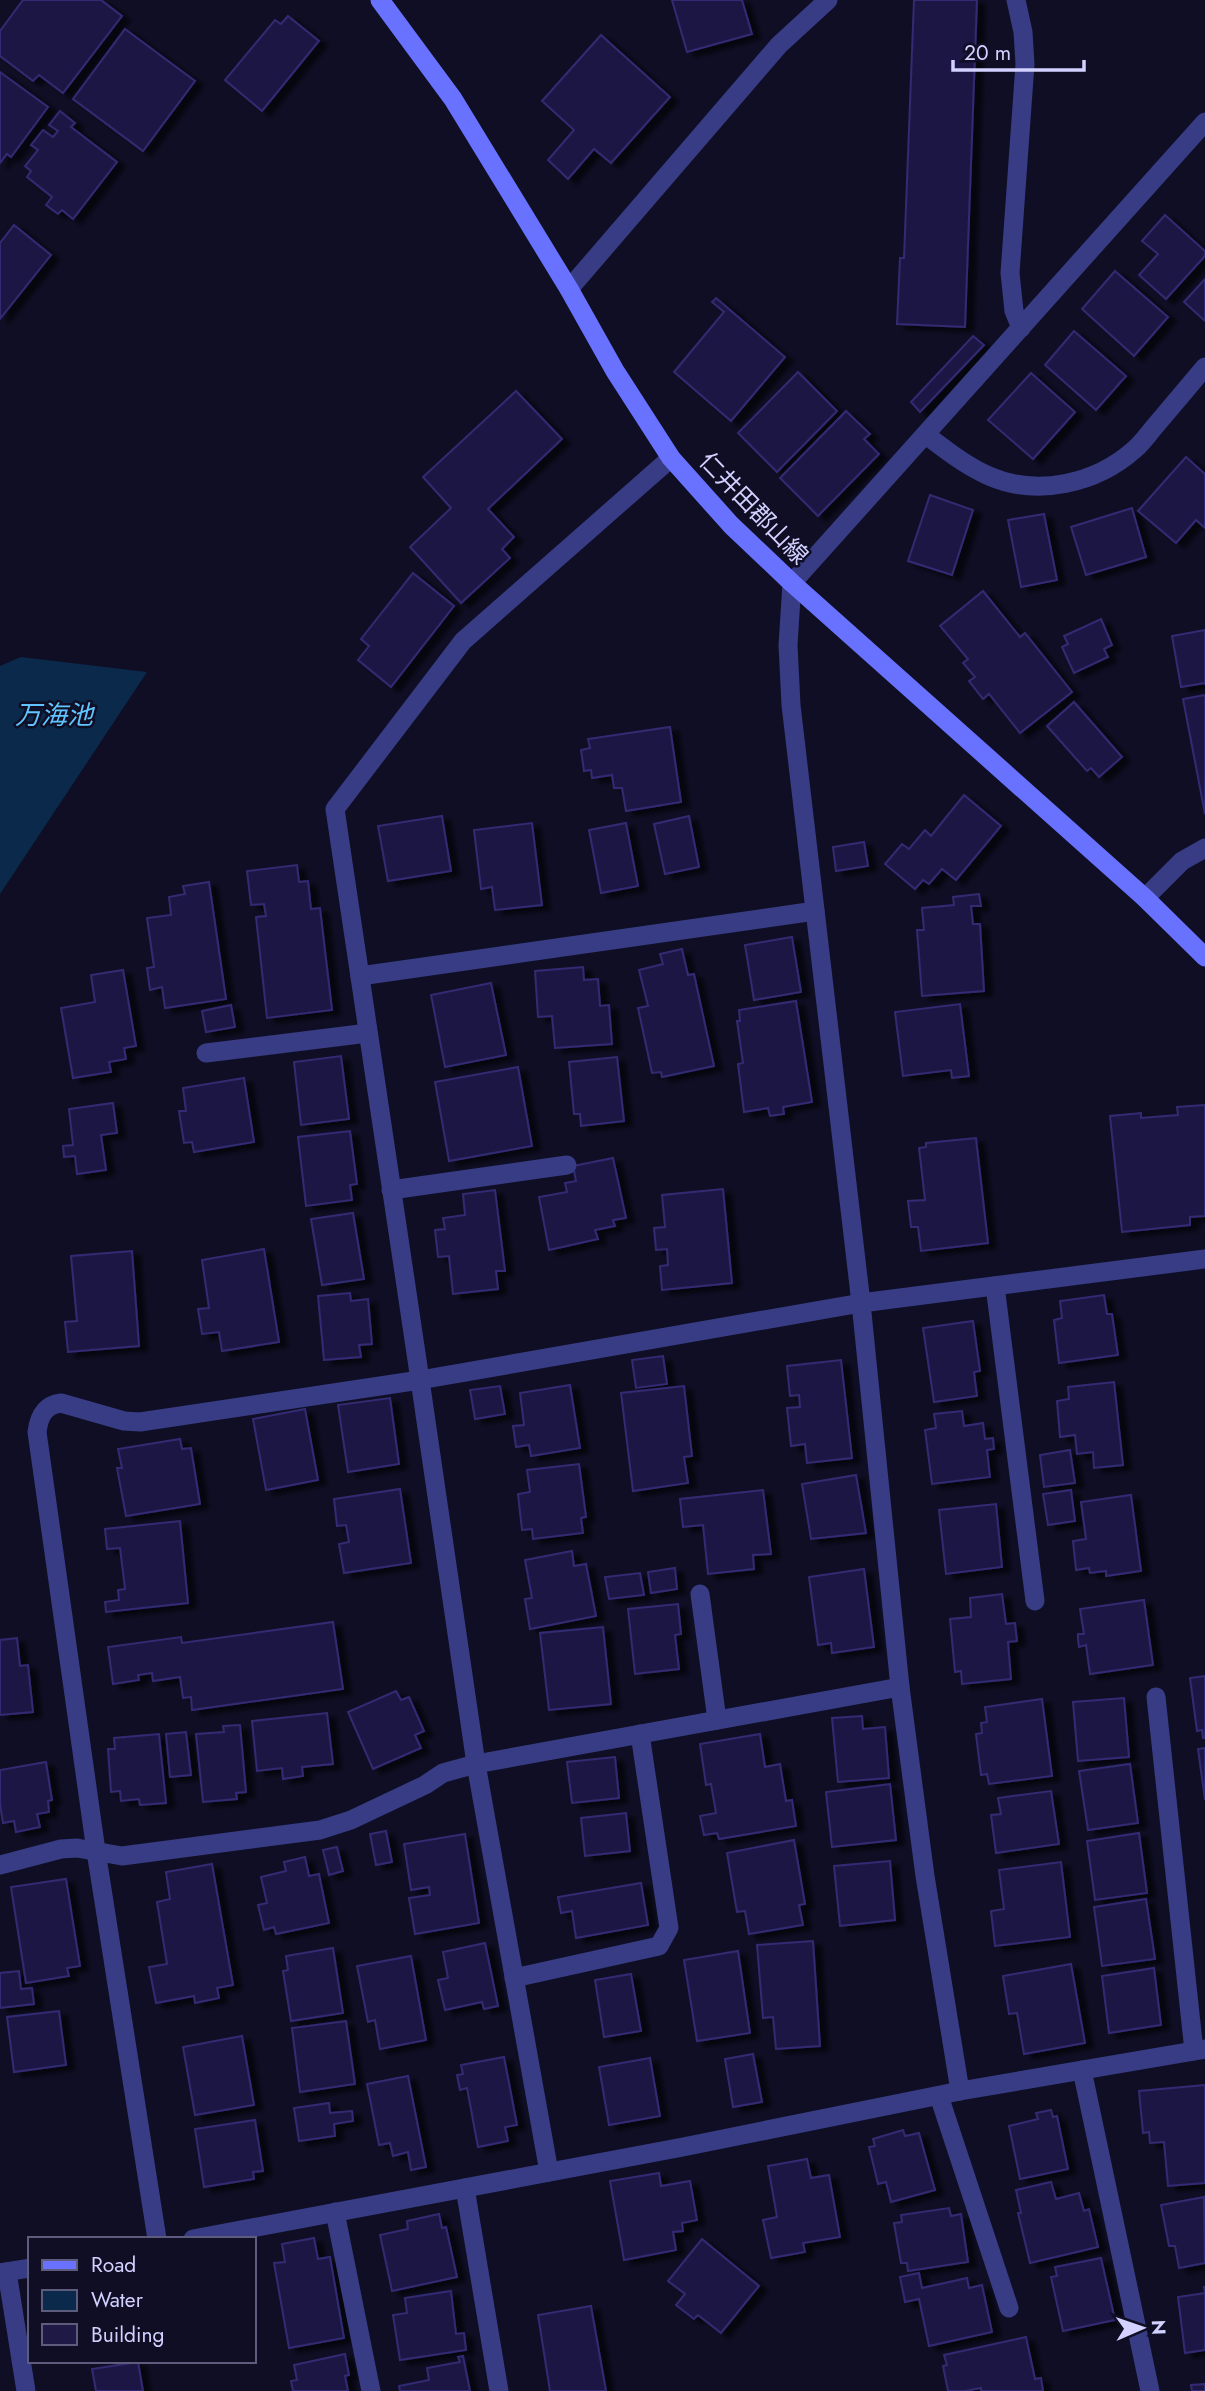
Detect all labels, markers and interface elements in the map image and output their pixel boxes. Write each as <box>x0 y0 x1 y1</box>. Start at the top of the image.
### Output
scale bar <box>953 28 1084 72</box>
text: 20 m <box>964 38 1011 68</box>
street label: 仁井田郡山線 <box>691 444 817 572</box>
water label: 万海池 <box>15 696 96 734</box>
legend <box>28 2237 256 2363</box>
text: Road <box>91 2250 136 2280</box>
text: Water <box>91 2285 144 2315</box>
north arrow <box>1107 2293 1177 2363</box>
text: N <box>1145 2319 1172 2335</box>
text: Building <box>91 2320 164 2350</box>

